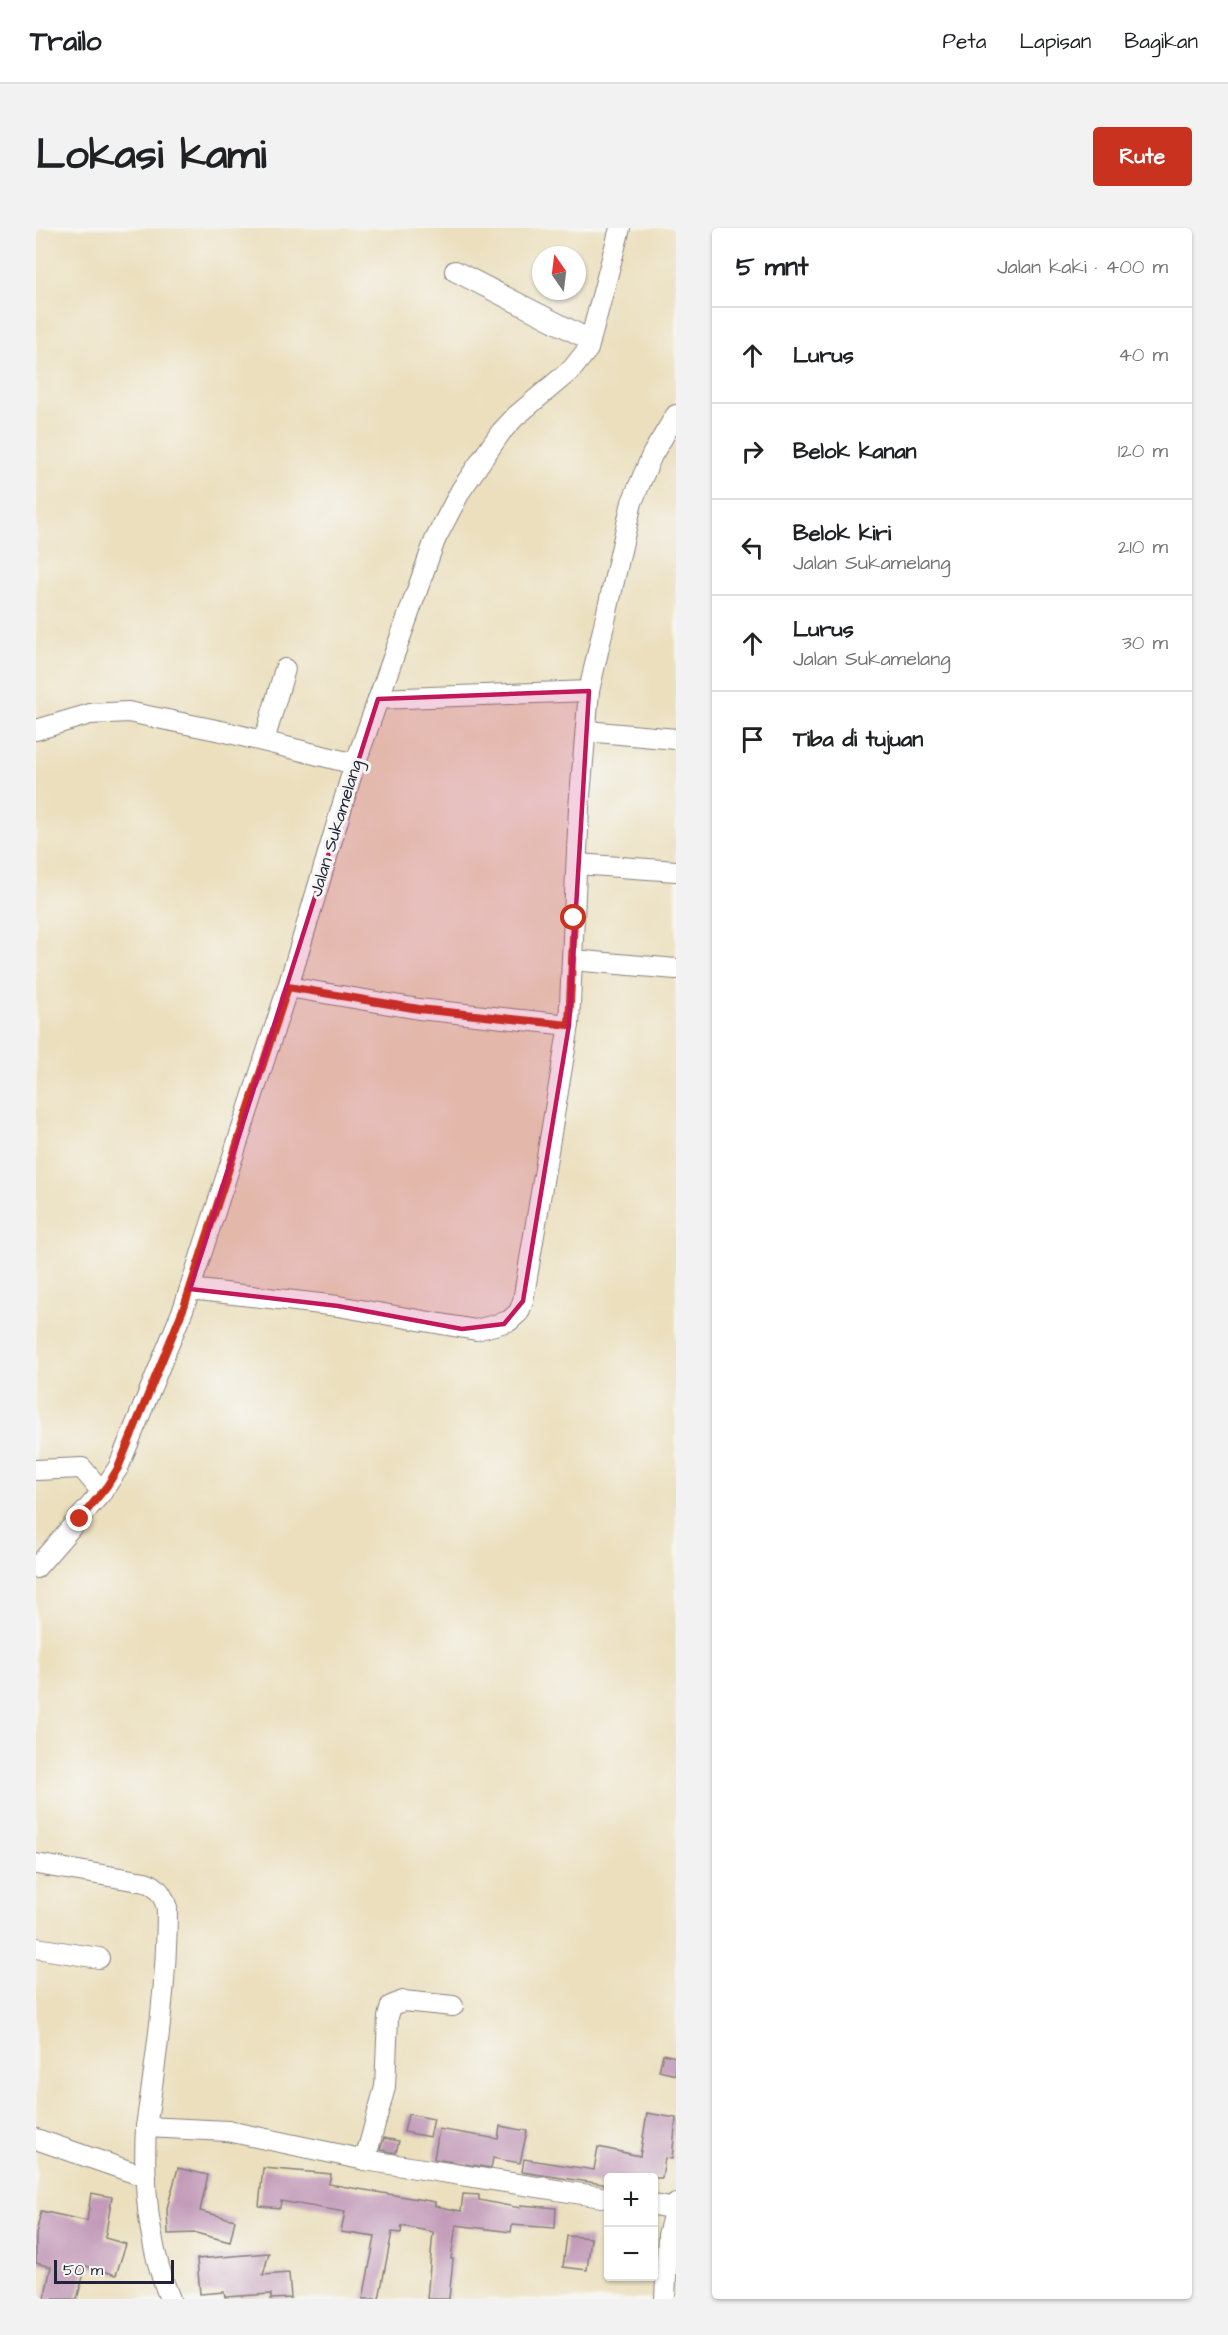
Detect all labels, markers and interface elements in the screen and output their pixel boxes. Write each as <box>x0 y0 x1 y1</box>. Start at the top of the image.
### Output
text: Trailo <box>30 22 102 61</box>
text: Peta <box>943 27 986 56</box>
text: Lapisan <box>1019 27 1091 56</box>
text: Bagikan <box>1124 27 1198 56</box>
text: Lokasi kami <box>36 127 266 185</box>
button: Rute <box>1093 127 1192 186</box>
north arrow <box>532 246 586 300</box>
text: 5 mnt <box>736 249 809 285</box>
text: Jalan kaki · 400 m <box>997 253 1168 281</box>
icon: ahead <box>736 339 769 372</box>
text: Lurus <box>793 340 854 371</box>
text: 40 m <box>1118 341 1168 369</box>
icon: right <box>736 435 769 468</box>
text: Belok kanan <box>793 436 917 467</box>
text: 120 m <box>1118 437 1168 465</box>
text: Belok kiri <box>793 518 891 549</box>
icon: left <box>736 531 769 564</box>
text: 210 m <box>1118 533 1168 561</box>
text: Jalan Sukamelang <box>793 549 951 577</box>
text: Lurus <box>793 614 854 645</box>
icon: ahead <box>736 627 769 660</box>
text: 30 m <box>1122 629 1168 657</box>
text: Jalan Sukamelang <box>793 645 951 673</box>
icon: arrive <box>736 723 769 756</box>
text: Tiba di tujuan <box>793 724 923 755</box>
street label: Jalan Sukamelang <box>303 757 370 900</box>
route start <box>560 904 586 930</box>
route end <box>66 1505 92 1531</box>
map controls <box>604 2173 658 2281</box>
button: + <box>604 2173 658 2227</box>
button: − <box>604 2227 658 2281</box>
scale bar <box>54 2257 174 2284</box>
text: 50 m <box>63 2259 103 2281</box>

